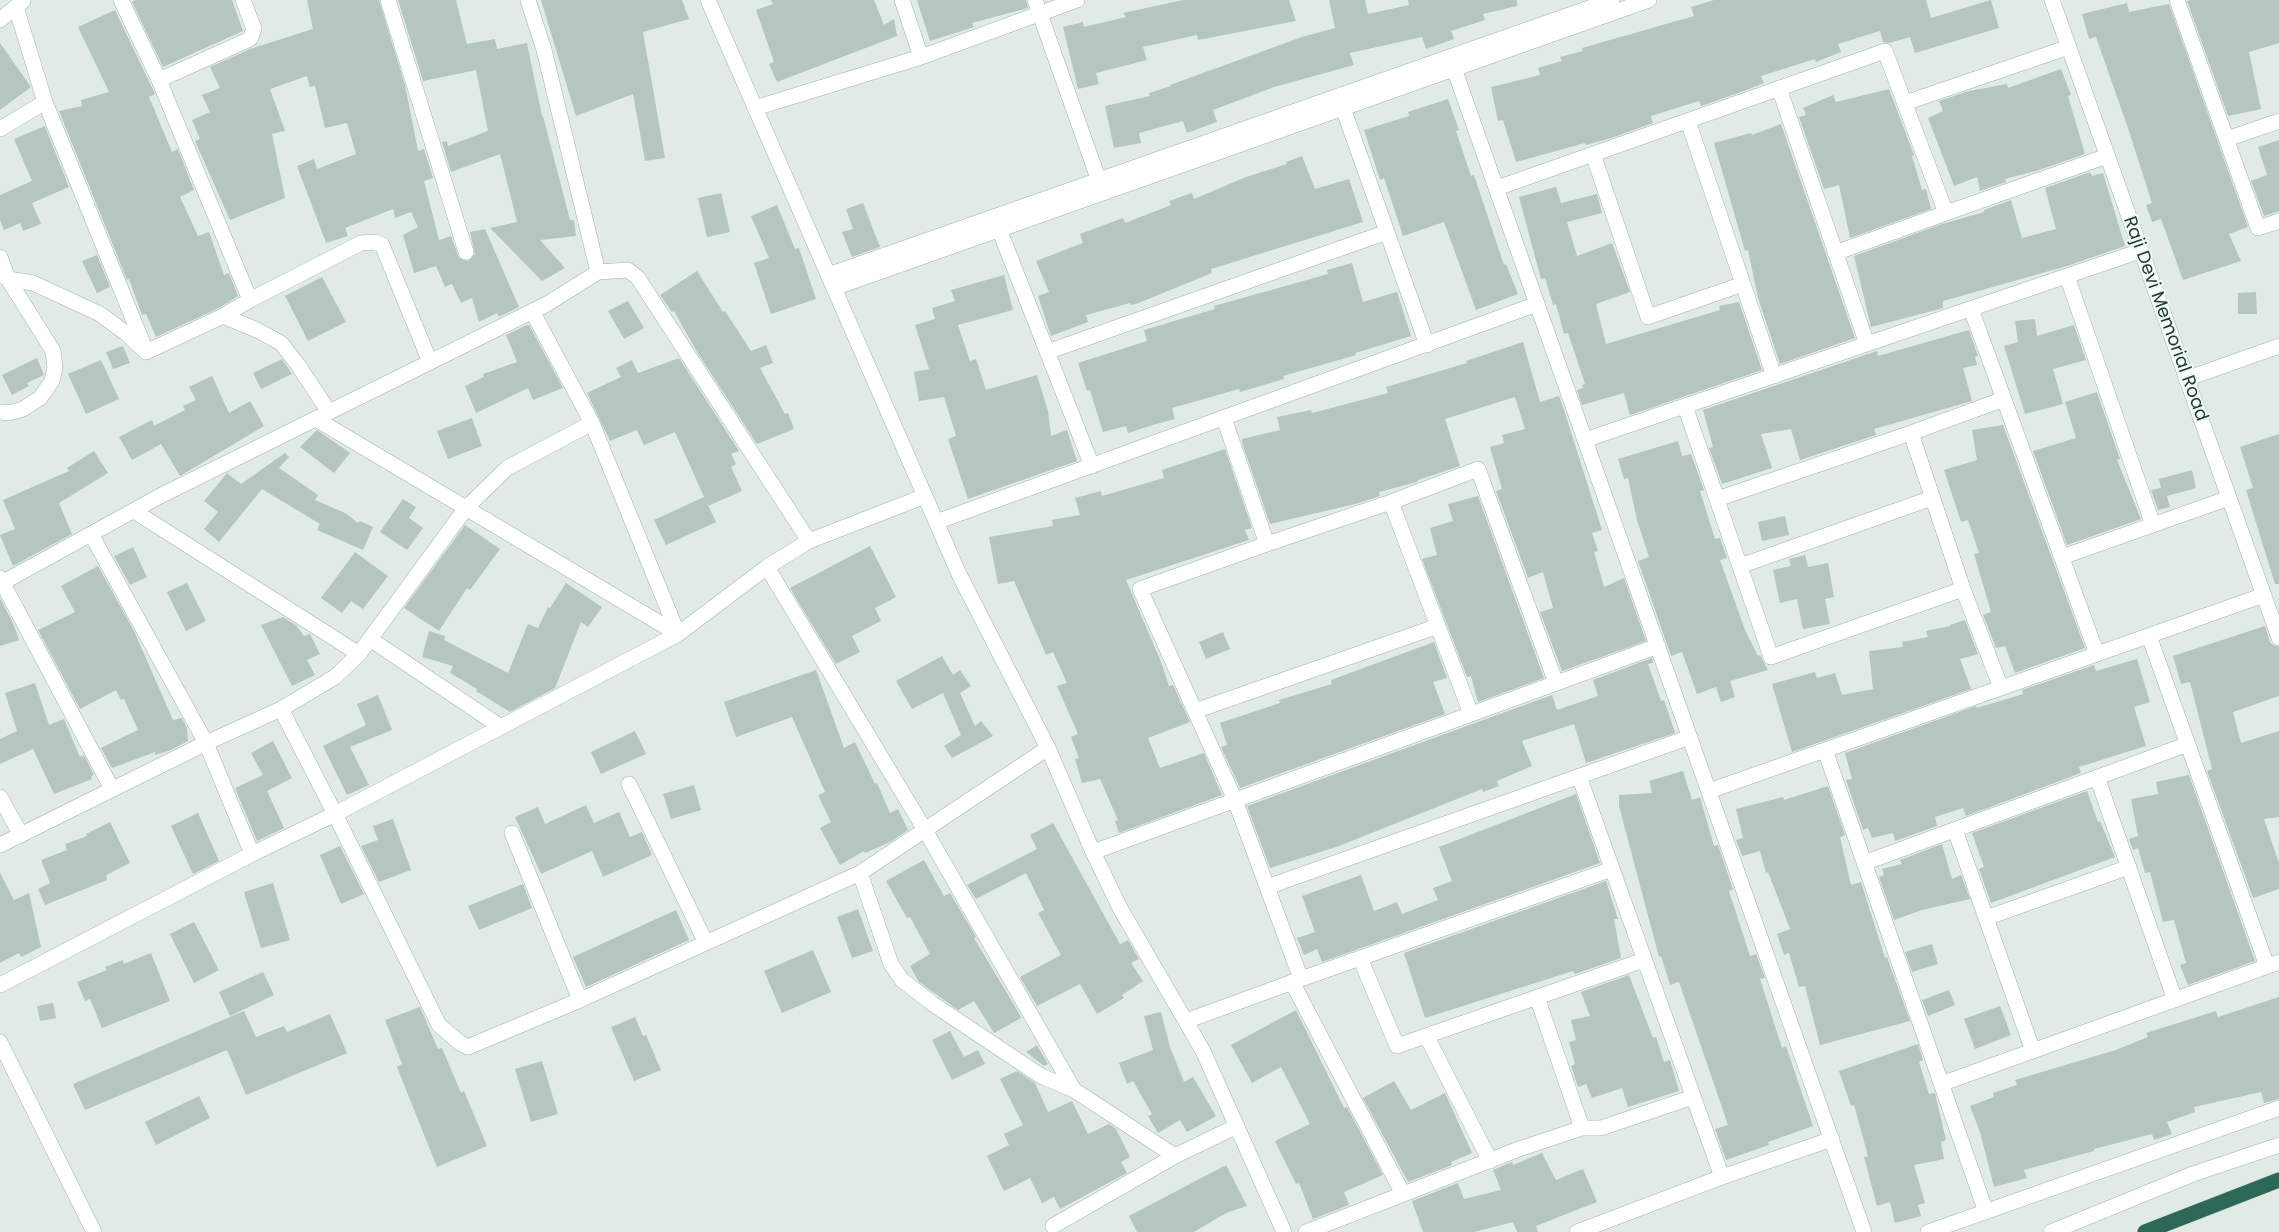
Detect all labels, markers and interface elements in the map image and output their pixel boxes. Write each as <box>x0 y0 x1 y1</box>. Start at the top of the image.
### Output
street label: Raji Devi Memorial Road <box>2118 214 2212 424</box>

